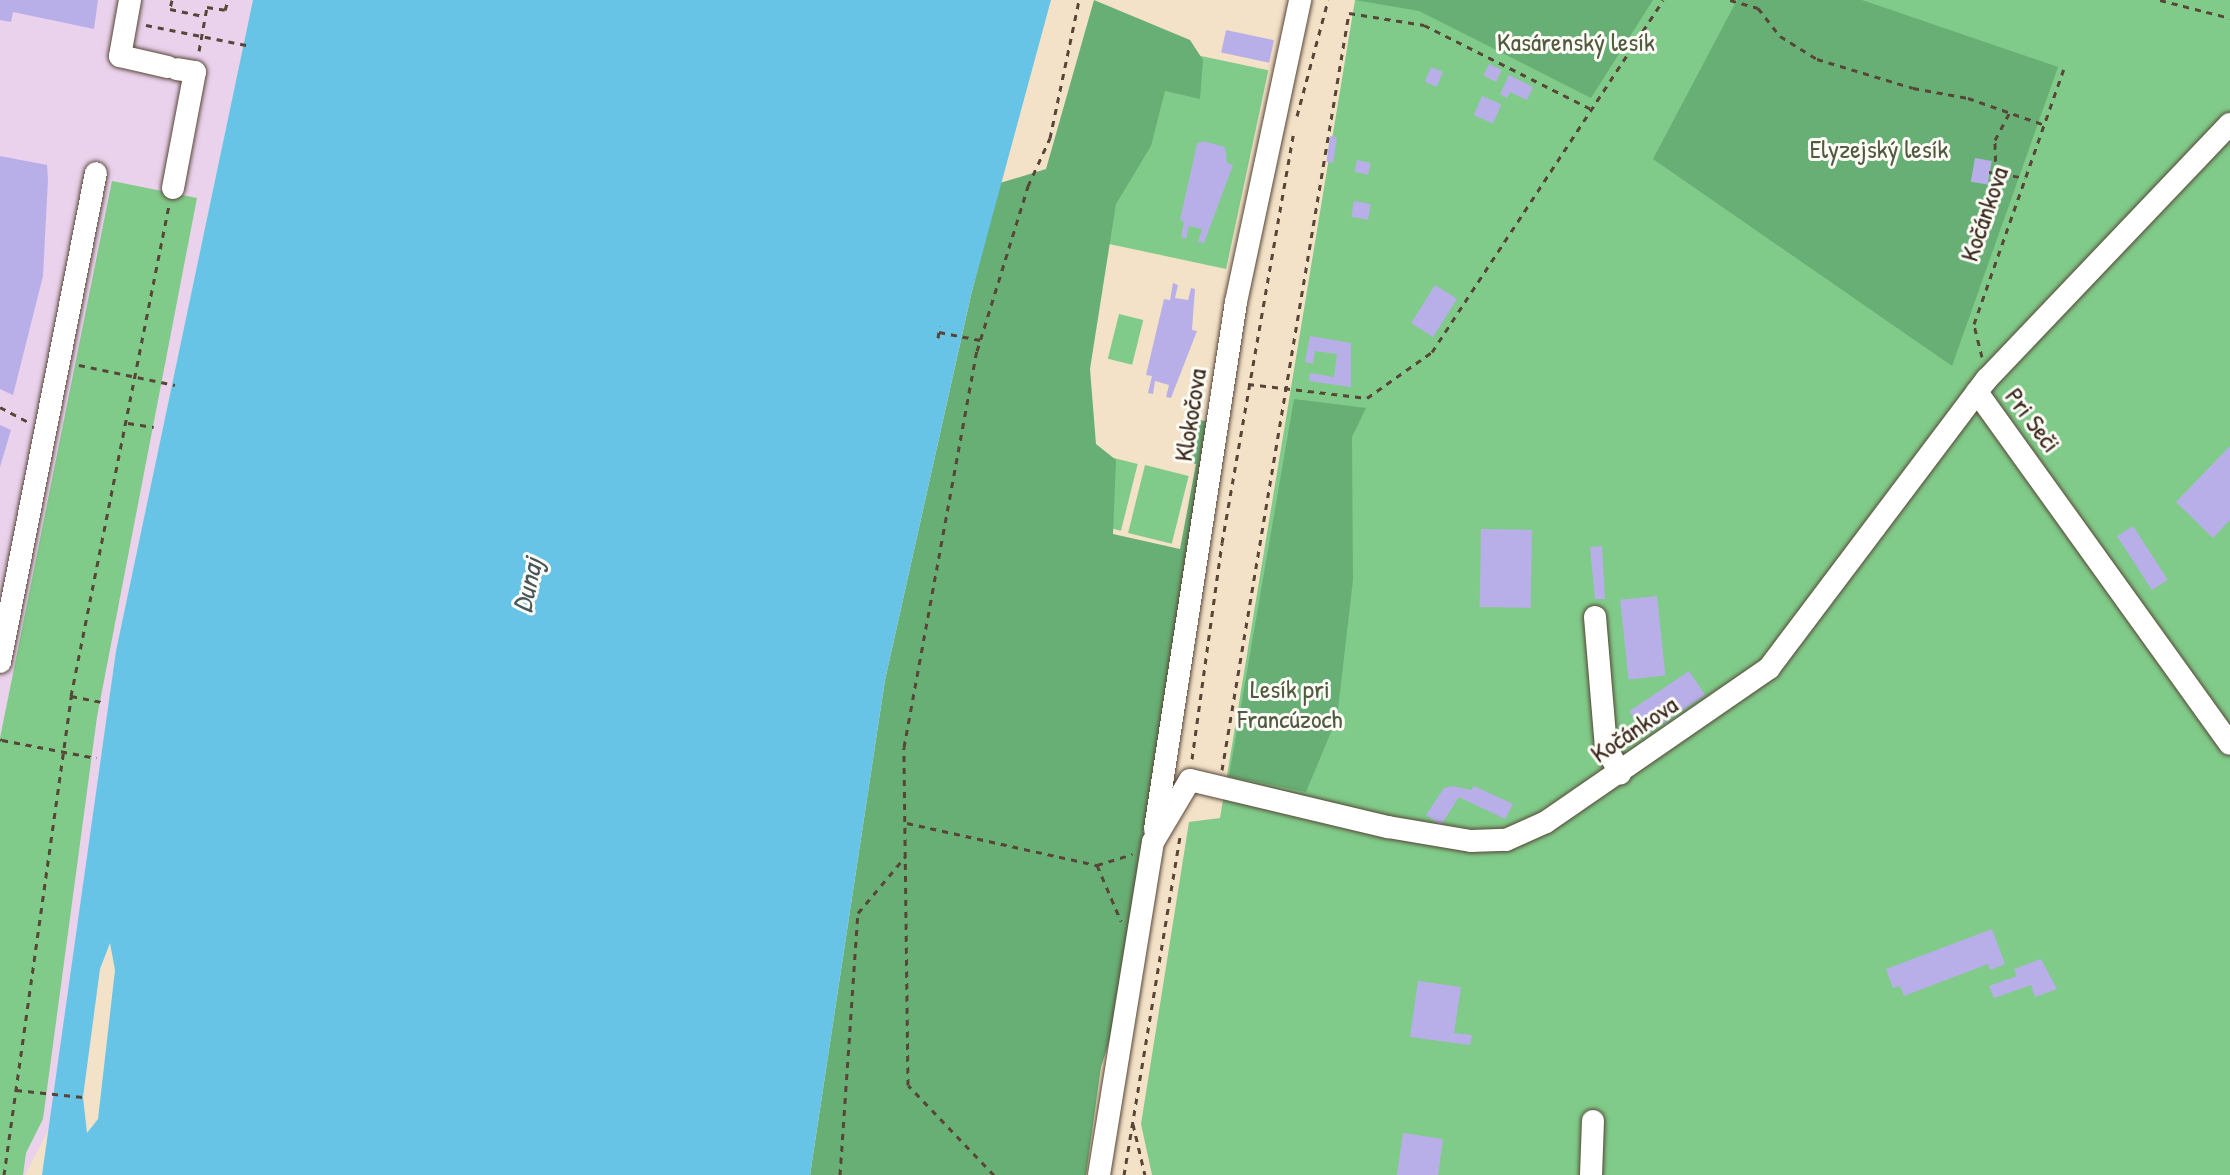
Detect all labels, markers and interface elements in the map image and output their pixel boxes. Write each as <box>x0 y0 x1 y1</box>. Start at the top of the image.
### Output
park label: Kasárenský lesík <box>1497 26 1655 58</box>
park label: Elyzejský lesík <box>1810 133 1948 165</box>
street label: Kočánkova <box>1953 163 2015 265</box>
street label: Klokočova <box>1167 366 1213 464</box>
street label: Pri Seči <box>1999 382 2067 458</box>
water label: Dunaj <box>504 555 550 615</box>
park label: Lesík pri Francúzoch <box>1238 673 1342 734</box>
street label: Kočánkova <box>1585 689 1683 769</box>

